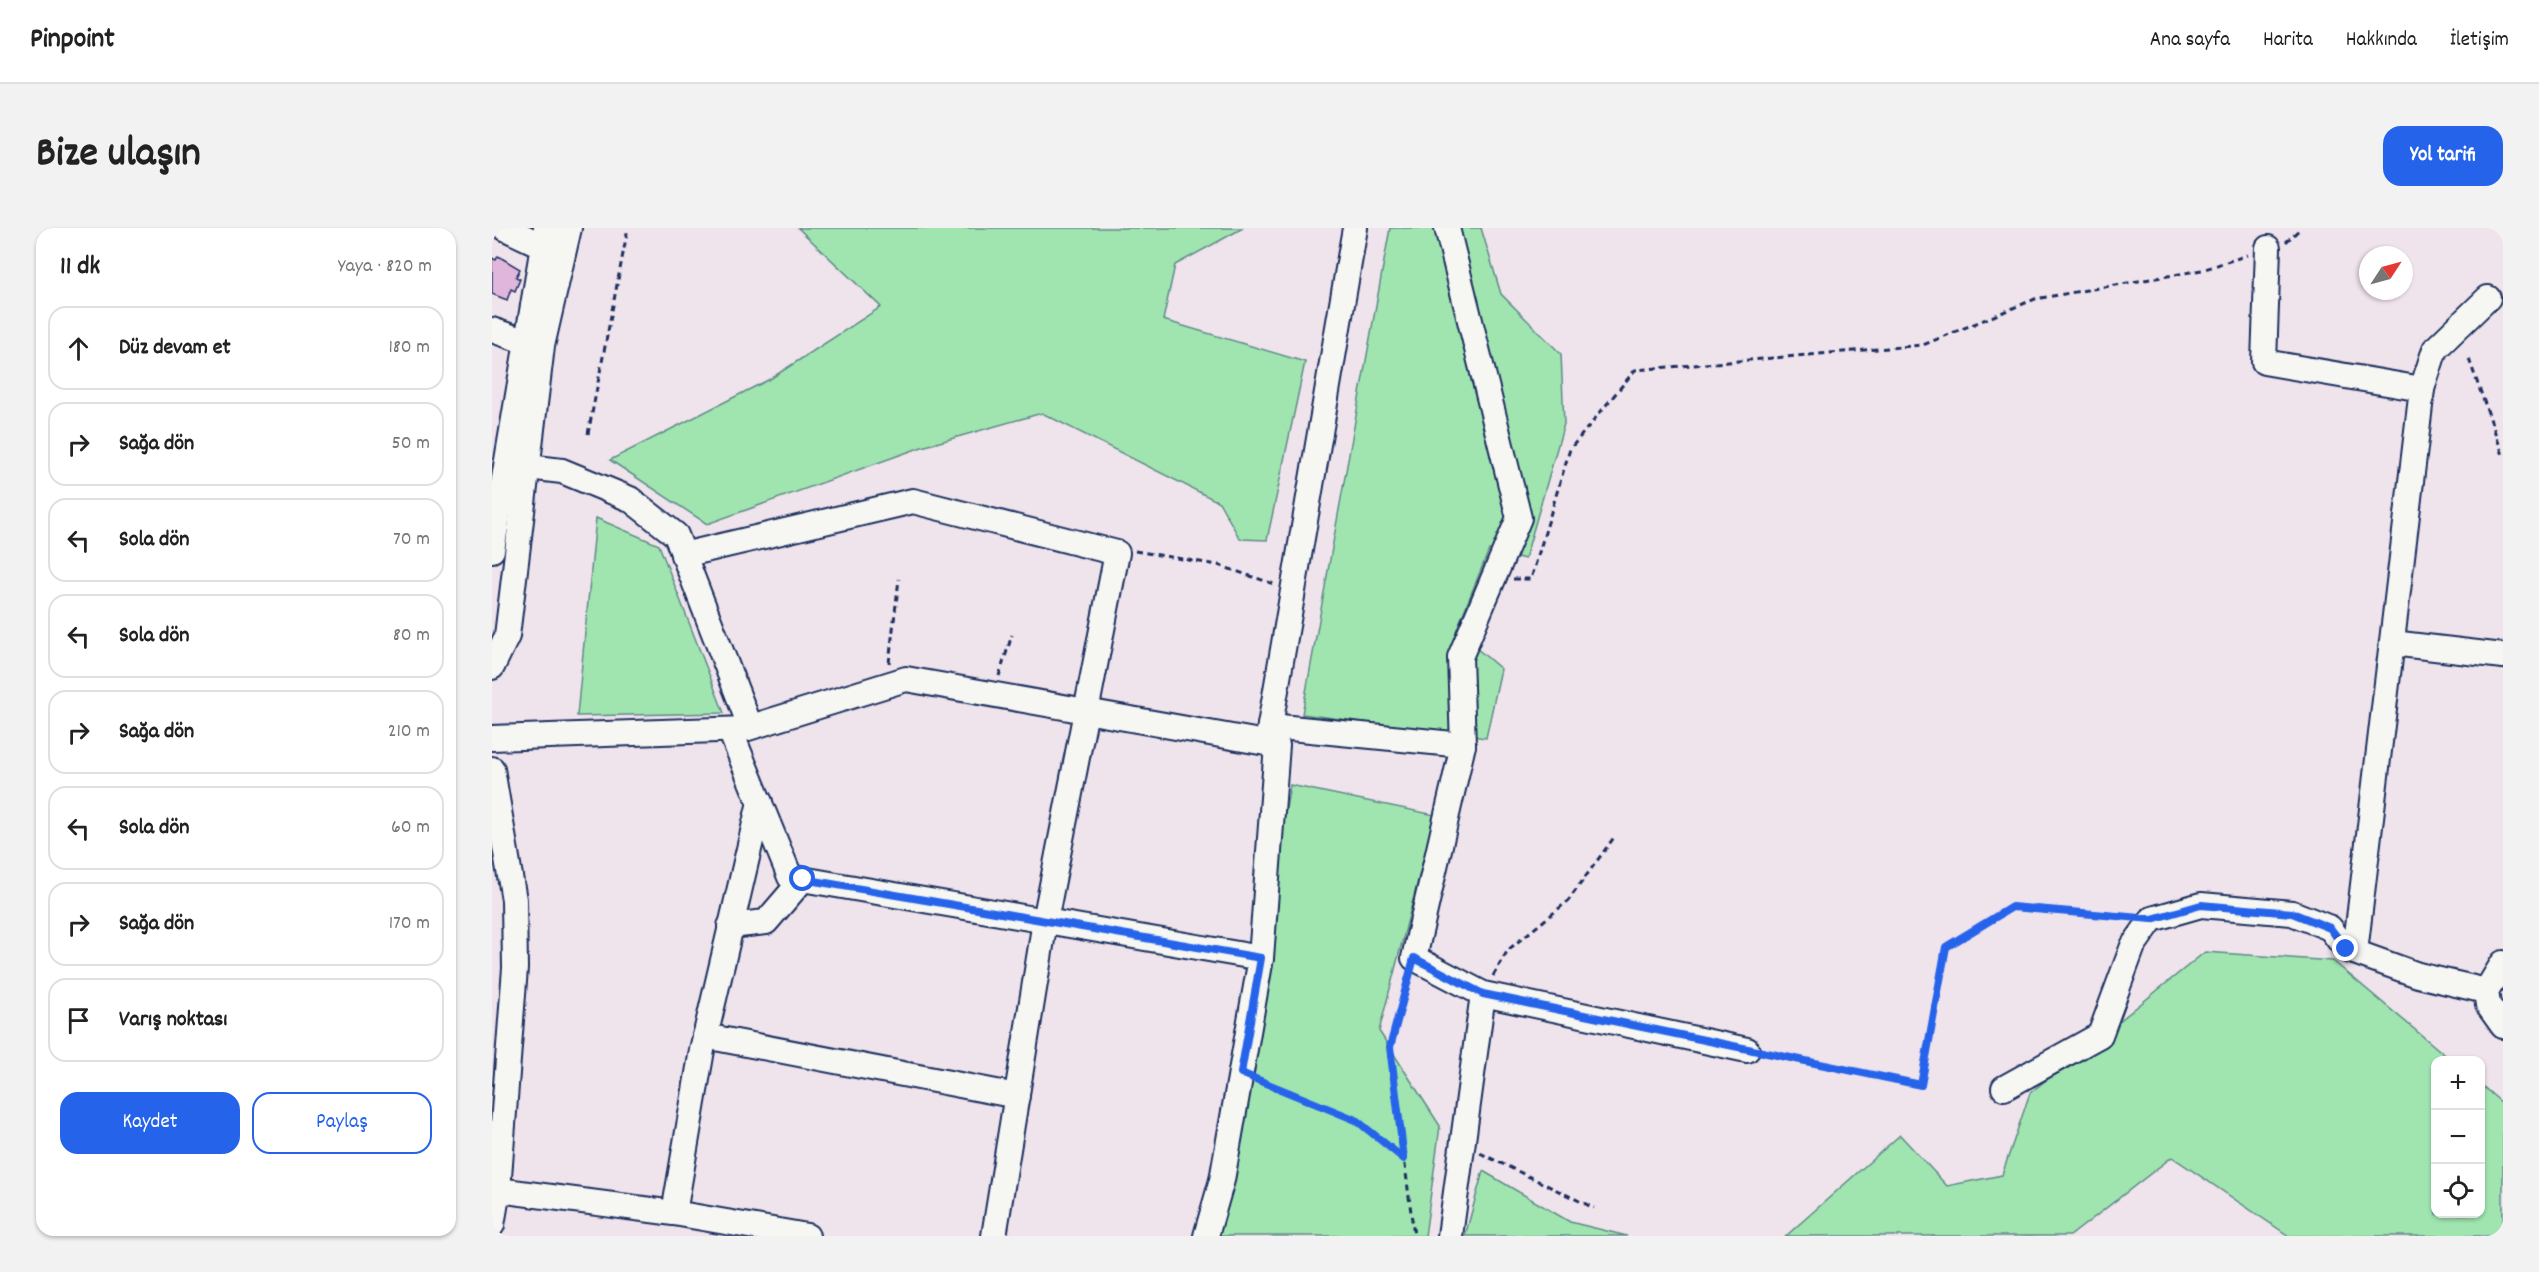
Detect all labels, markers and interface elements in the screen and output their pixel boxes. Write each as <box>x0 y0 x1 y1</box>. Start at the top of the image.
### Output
text: Pinpoint <box>30 21 115 61</box>
text: Ana sayfa <box>2150 26 2230 56</box>
text: Harita <box>2263 26 2313 56</box>
text: Hakkında <box>2346 26 2417 56</box>
text: İletişim <box>2450 26 2509 56</box>
text: Bize ulaşın <box>36 126 201 186</box>
button: Yol tarifi <box>2383 126 2503 186</box>
north arrow <box>2359 246 2413 300</box>
text: 11 dk <box>60 249 100 286</box>
text: Yaya · 820 m <box>338 253 432 281</box>
icon: ahead <box>62 332 95 365</box>
text: Düz devam et <box>119 333 231 364</box>
text: 180 m <box>388 334 430 362</box>
icon: right <box>62 428 95 461</box>
text: Sağa dön <box>119 429 194 460</box>
text: 50 m <box>392 430 430 458</box>
icon: left <box>62 524 95 557</box>
text: Sola dön <box>119 525 189 556</box>
text: 70 m <box>393 526 430 554</box>
icon: left <box>62 620 95 653</box>
text: Sola dön <box>119 621 189 652</box>
text: 80 m <box>393 622 430 650</box>
icon: right <box>62 716 95 749</box>
text: Sağa dön <box>119 717 194 748</box>
text: 210 m <box>388 718 430 746</box>
icon: left <box>62 812 95 845</box>
text: Sola dön <box>119 813 189 844</box>
text: 60 m <box>391 814 430 842</box>
route start <box>789 865 815 891</box>
icon: right <box>62 908 95 941</box>
text: Sağa dön <box>119 909 194 940</box>
text: 170 m <box>389 910 430 938</box>
route end <box>2332 935 2358 961</box>
icon: arrive <box>62 1004 95 1037</box>
text: Varış noktası <box>119 1005 227 1036</box>
map controls <box>2431 1056 2485 1218</box>
button: + <box>2431 1056 2485 1110</box>
button: Kaydet <box>60 1092 240 1154</box>
button: Paylaş <box>252 1092 432 1154</box>
button: − <box>2431 1110 2485 1164</box>
button: locate <box>2431 1164 2485 1218</box>

